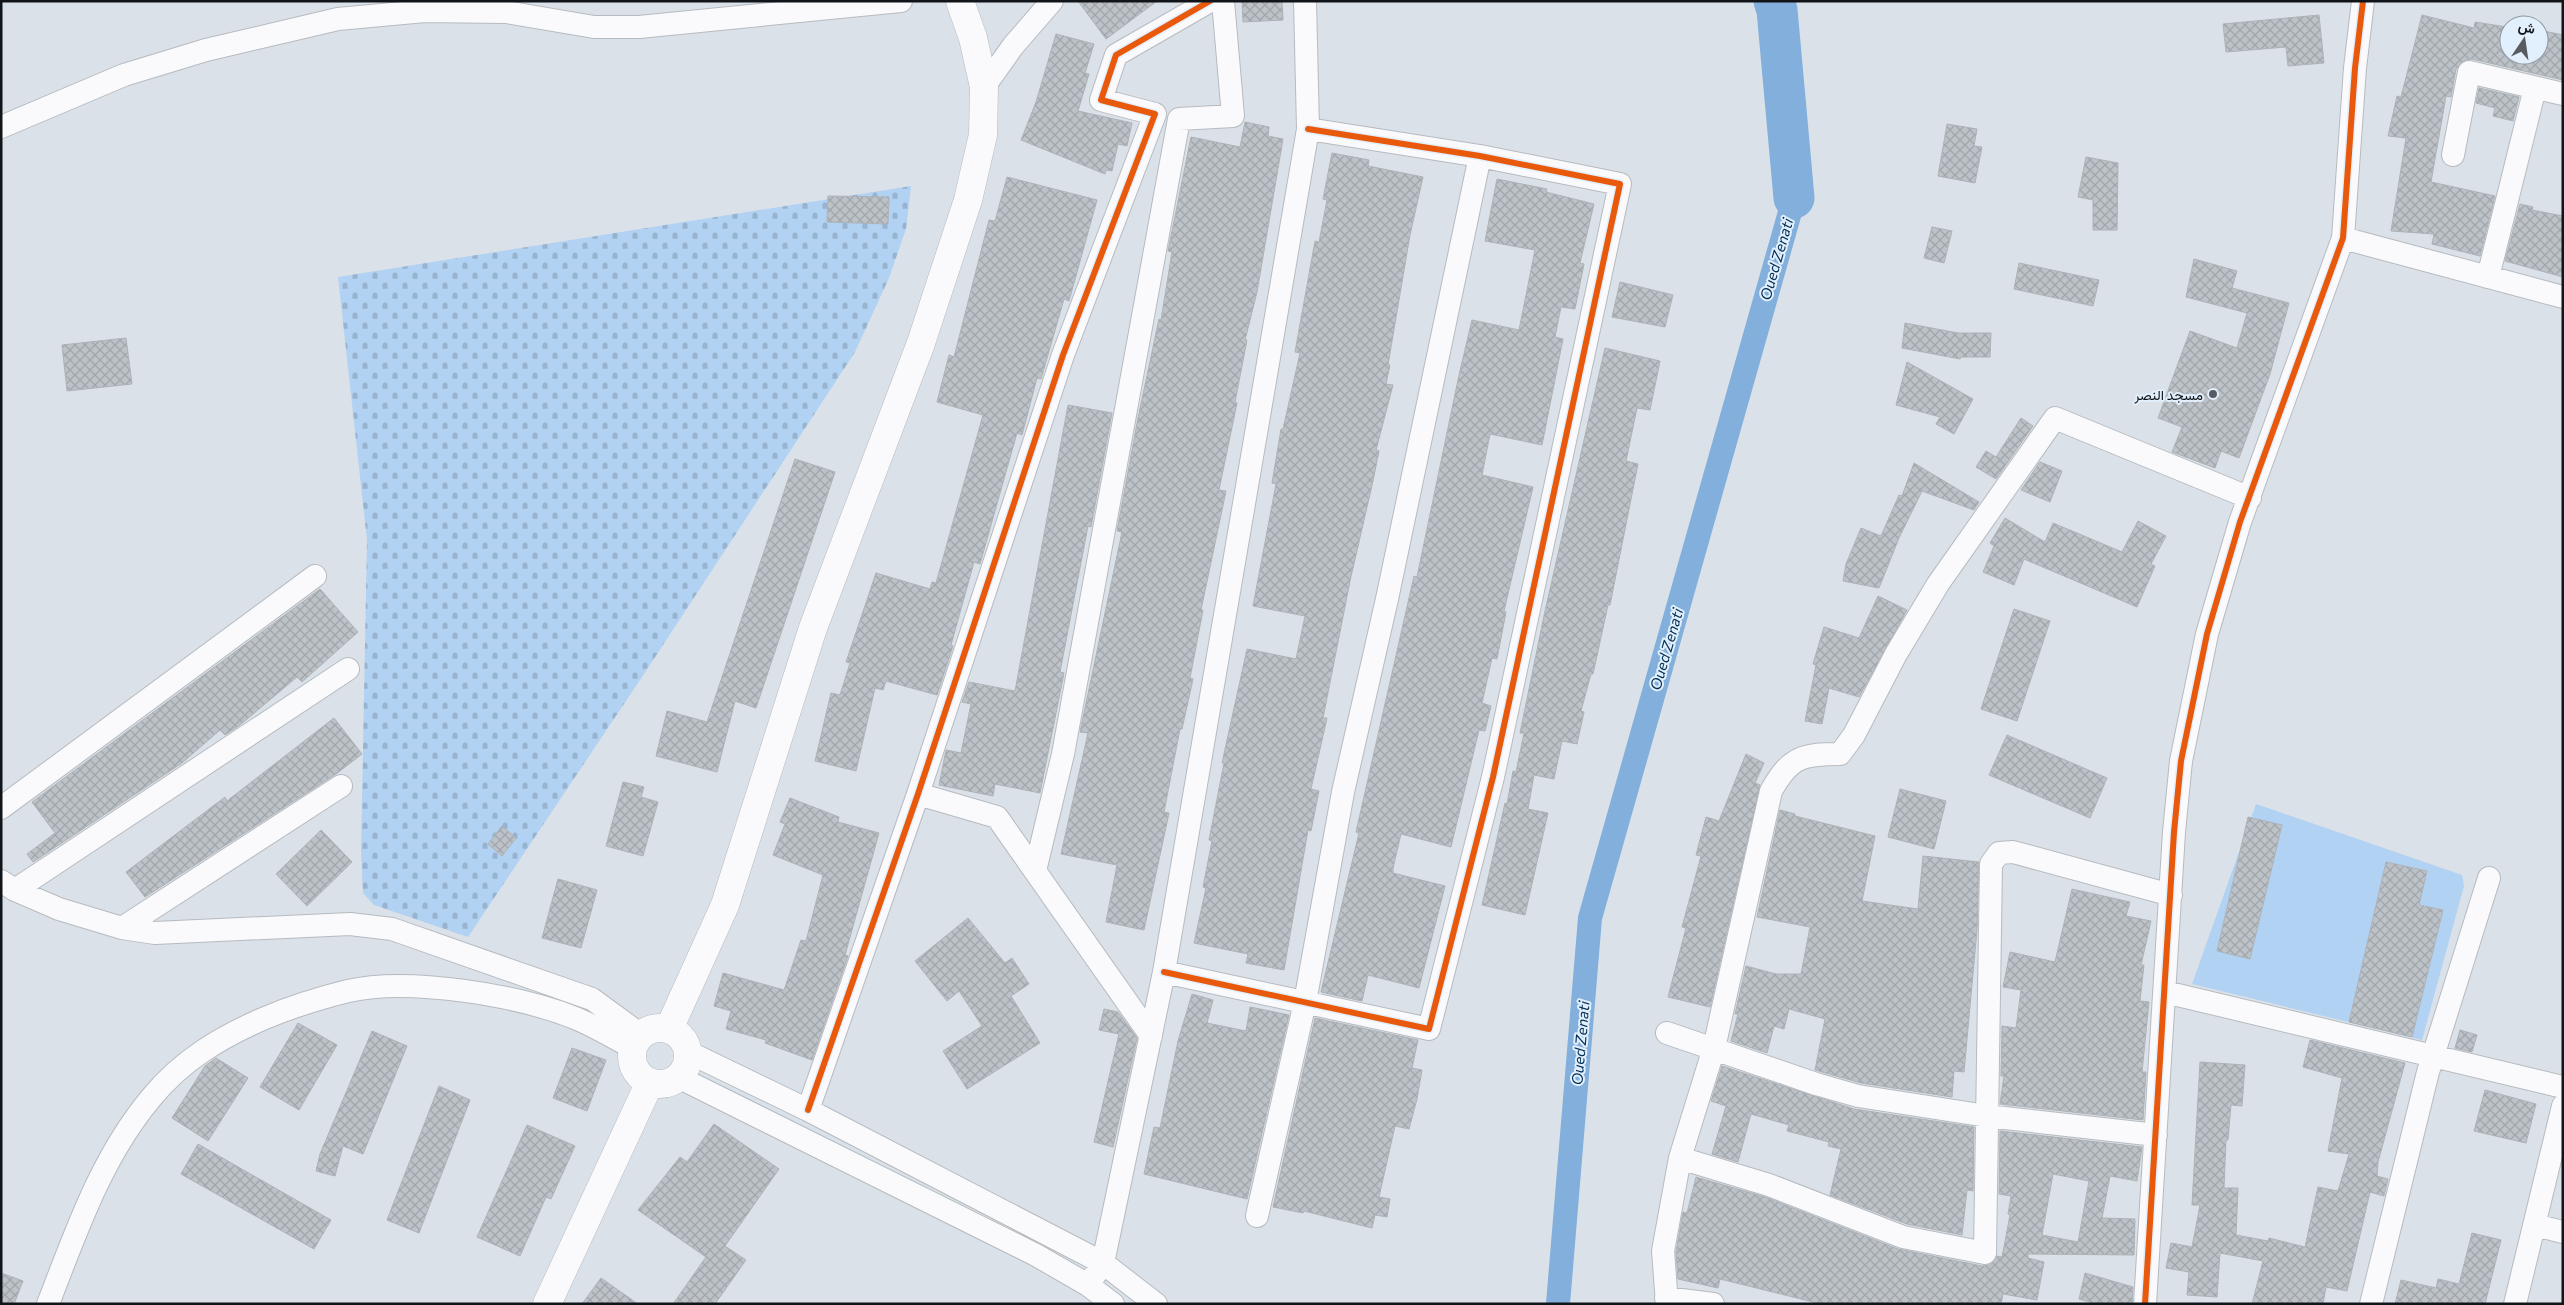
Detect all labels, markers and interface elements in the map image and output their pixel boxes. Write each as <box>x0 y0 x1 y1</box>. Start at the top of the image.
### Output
north arrow <box>2499 15 2549 65</box>
text: ش <box>2517 17 2537 38</box>
water label: Oued Zenati <box>1756 215 1797 302</box>
place label: مسجد النصر <box>2134 386 2203 404</box>
marker: مسجد النصر <box>2207 388 2219 400</box>
water label: Oued Zenati <box>1646 605 1687 692</box>
water label: Oued Zenati <box>1567 999 1593 1086</box>

